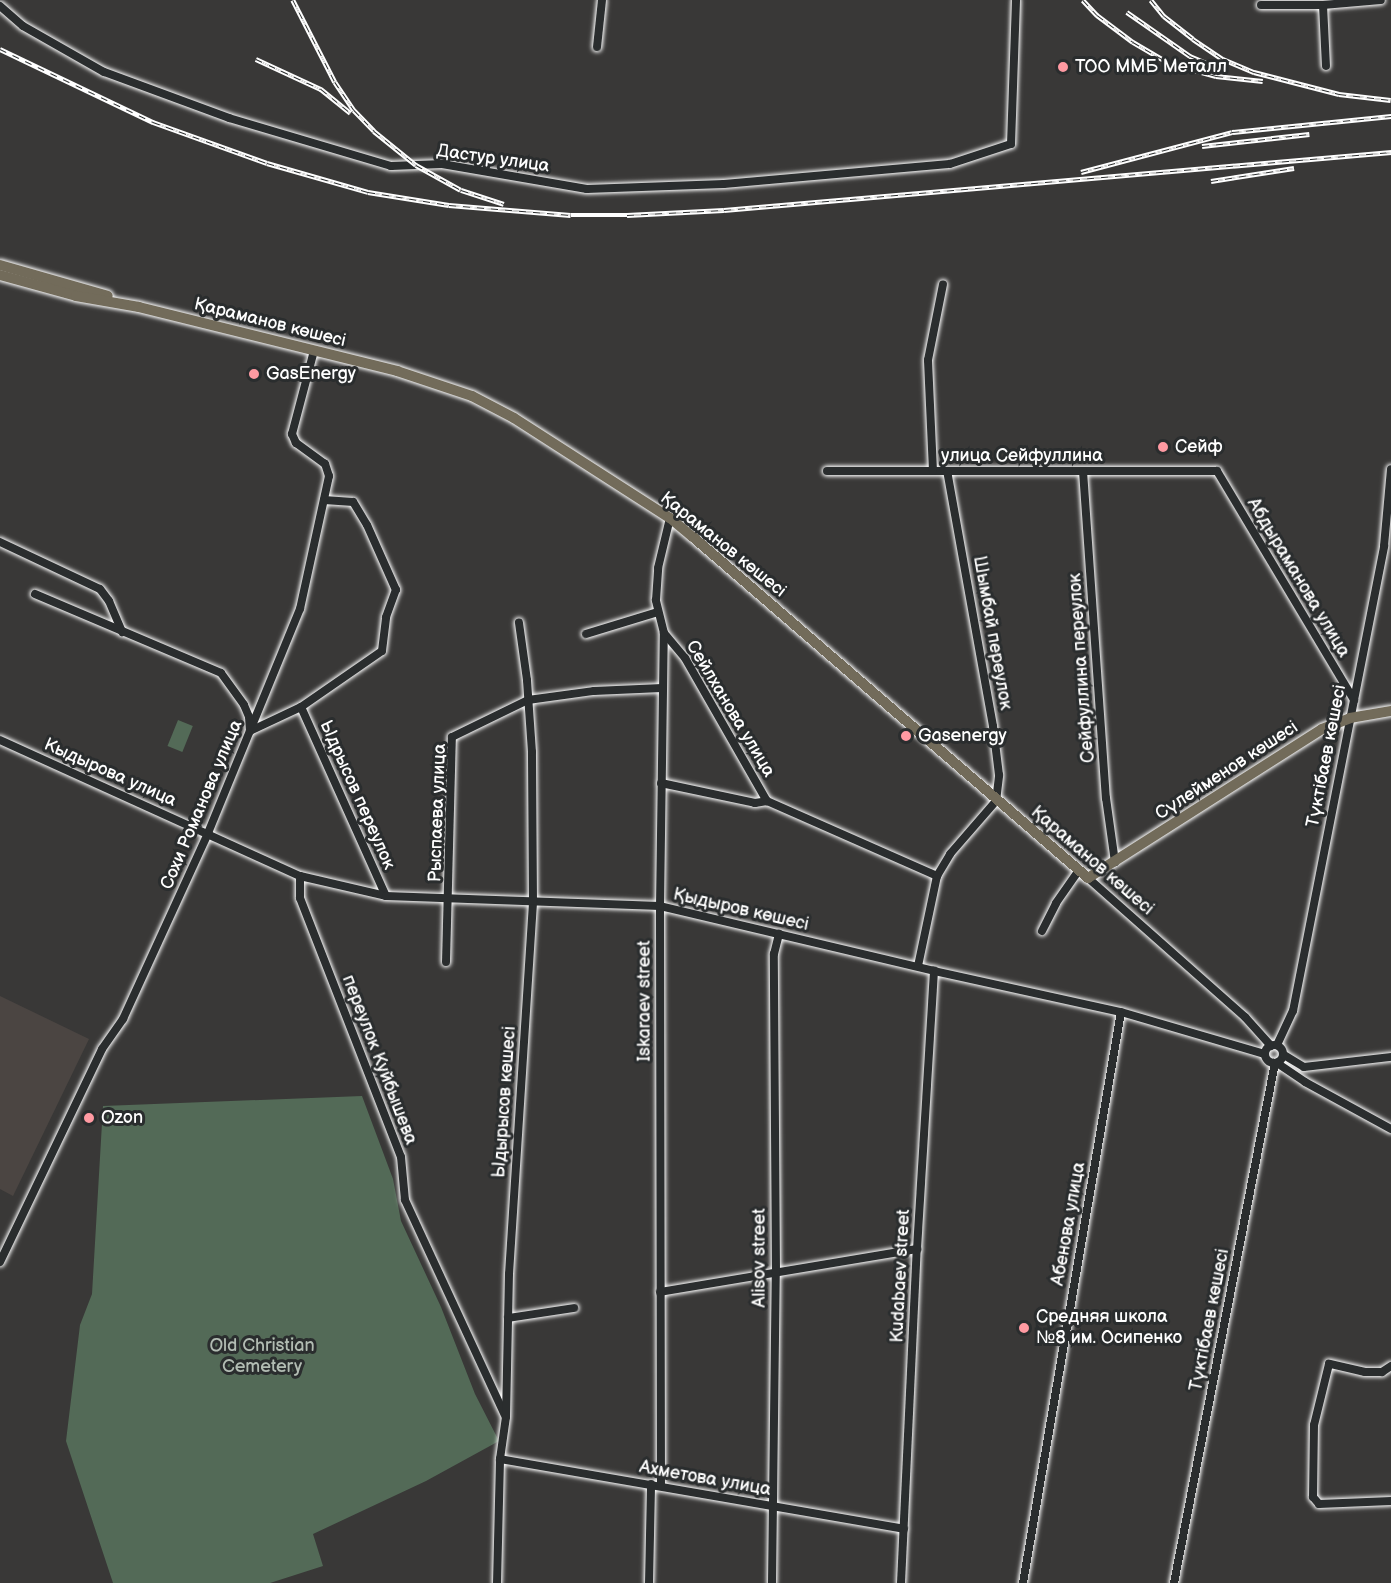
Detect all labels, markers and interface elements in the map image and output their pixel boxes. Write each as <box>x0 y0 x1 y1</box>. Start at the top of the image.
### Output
place label: ТОО ММБ Металл <box>1075 56 1227 78</box>
marker: ТОО ММБ Металл <box>1056 60 1070 74</box>
street label: Дастур улица <box>435 140 551 178</box>
street label: Қараманов көшесі <box>192 294 348 352</box>
place label: GasEnergy <box>266 363 356 385</box>
marker: GasEnergy <box>247 367 261 381</box>
place label: Сейф <box>1175 436 1223 458</box>
marker: Сейф <box>1156 440 1170 454</box>
street label: улица Сейфуллина <box>941 445 1103 467</box>
street label: Қараманов көшесі <box>656 488 790 602</box>
street label: Абдыраманова улица <box>1242 494 1354 662</box>
street label: Шымбай переулок <box>968 554 1016 712</box>
street label: Сейфуллина переулок <box>1065 572 1099 764</box>
street label: Сейлханова улица <box>681 637 779 781</box>
street label: Түктібаев көшесі <box>1303 683 1351 829</box>
street label: Сохи Романова улица <box>157 717 247 893</box>
street label: Ыдрысов переулок <box>314 717 400 873</box>
street label: Сүлейменов көшесі <box>1152 717 1302 825</box>
place label: Gasenergy <box>918 725 1007 747</box>
marker: Gasenergy <box>899 729 913 743</box>
street label: Кыдырова улица <box>40 734 180 812</box>
street label: Рыспаева улица <box>425 743 451 883</box>
street label: Қараманов көшесі <box>1026 802 1158 920</box>
street label: Қыдыров көшесі <box>671 884 811 936</box>
street label: Iskaraev street <box>634 940 656 1062</box>
street label: переулок Куйбышева <box>337 972 421 1148</box>
street label: Ыдырысов көшесі <box>489 1025 521 1179</box>
place label: Ozon <box>101 1107 143 1129</box>
marker: Ozon <box>82 1111 96 1125</box>
street label: Абенова улица <box>1048 1161 1090 1287</box>
street label: Alisov street <box>749 1208 771 1308</box>
street label: Kudabaev street <box>887 1209 915 1343</box>
street label: Түктібаев көшесі <box>1186 1247 1234 1393</box>
place label: Средняя школа №8 им. Осипенко <box>1036 1307 1182 1350</box>
marker: Средняя школа №8 им. Осипенко <box>1017 1321 1031 1335</box>
park label: Old Christian Cemetery <box>209 1336 315 1378</box>
street label: Ахметова улица <box>638 1457 772 1501</box>

